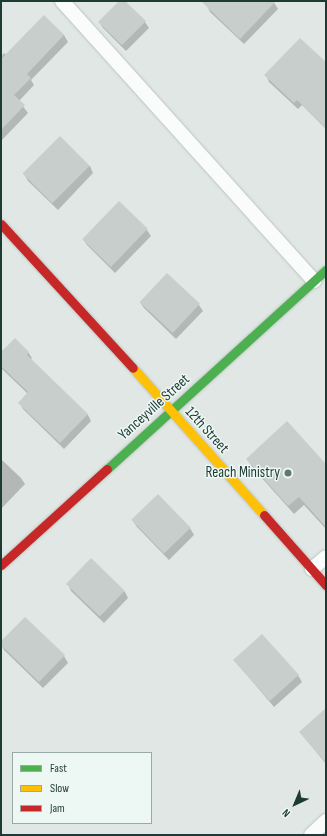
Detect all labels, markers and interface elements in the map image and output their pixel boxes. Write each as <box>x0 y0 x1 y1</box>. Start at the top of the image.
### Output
street label: Yanceyville Street <box>115 370 193 444</box>
street label: 12th Street <box>181 403 233 457</box>
place label: Reach Ministry <box>206 464 280 482</box>
marker: Reach Ministry <box>283 468 293 478</box>
legend <box>12 752 152 824</box>
text: Fast <box>50 761 67 776</box>
text: Slow <box>50 781 69 796</box>
north arrow <box>275 784 315 824</box>
text: Jam <box>50 801 65 816</box>
text: N <box>280 806 293 820</box>

